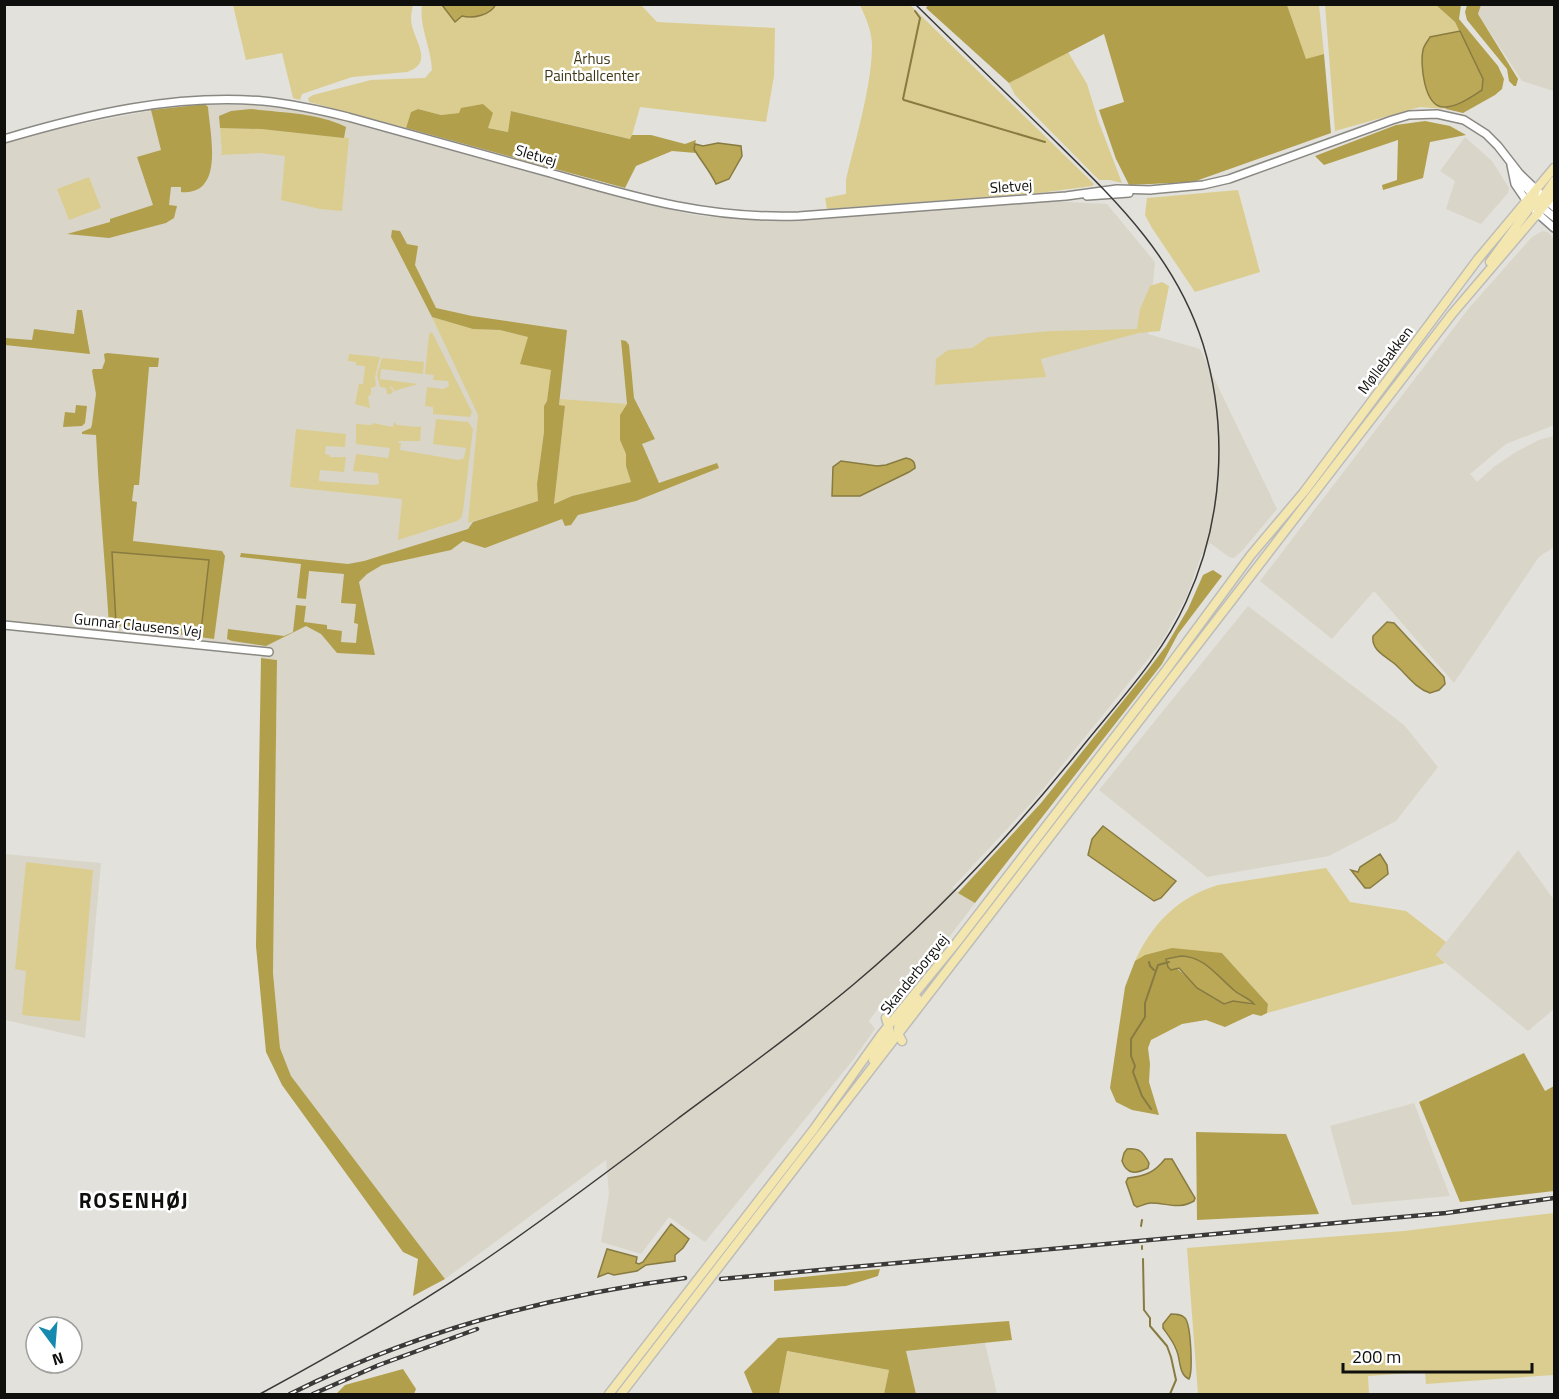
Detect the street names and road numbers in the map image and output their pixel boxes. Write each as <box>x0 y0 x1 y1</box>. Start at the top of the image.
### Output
street label: Sletvej <box>512 138 560 172</box>
street label: Sletvej <box>989 173 1033 199</box>
street label: Møllebakken <box>1352 321 1418 399</box>
street label: Gunnar Clausens Vej <box>73 607 203 643</box>
street label: Skanderborgvej <box>874 929 954 1019</box>

